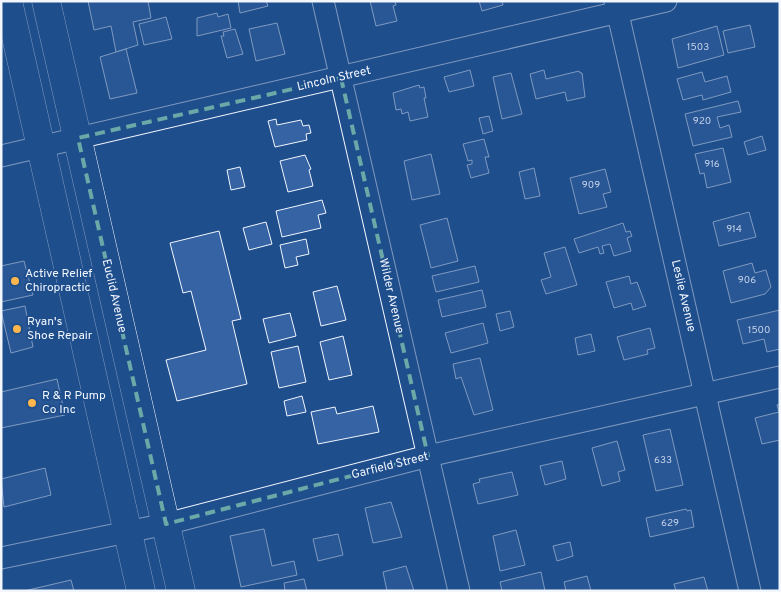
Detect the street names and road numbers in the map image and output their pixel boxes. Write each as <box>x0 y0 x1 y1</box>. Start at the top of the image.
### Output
street label: Lincoln Street <box>296 63 372 95</box>
street label: Wilder Avenue <box>375 257 407 335</box>
street label: Euclid Avenue <box>98 258 130 334</box>
street label: Leslie Avenue <box>667 258 699 334</box>
street label: Garfield Street <box>350 449 430 483</box>

